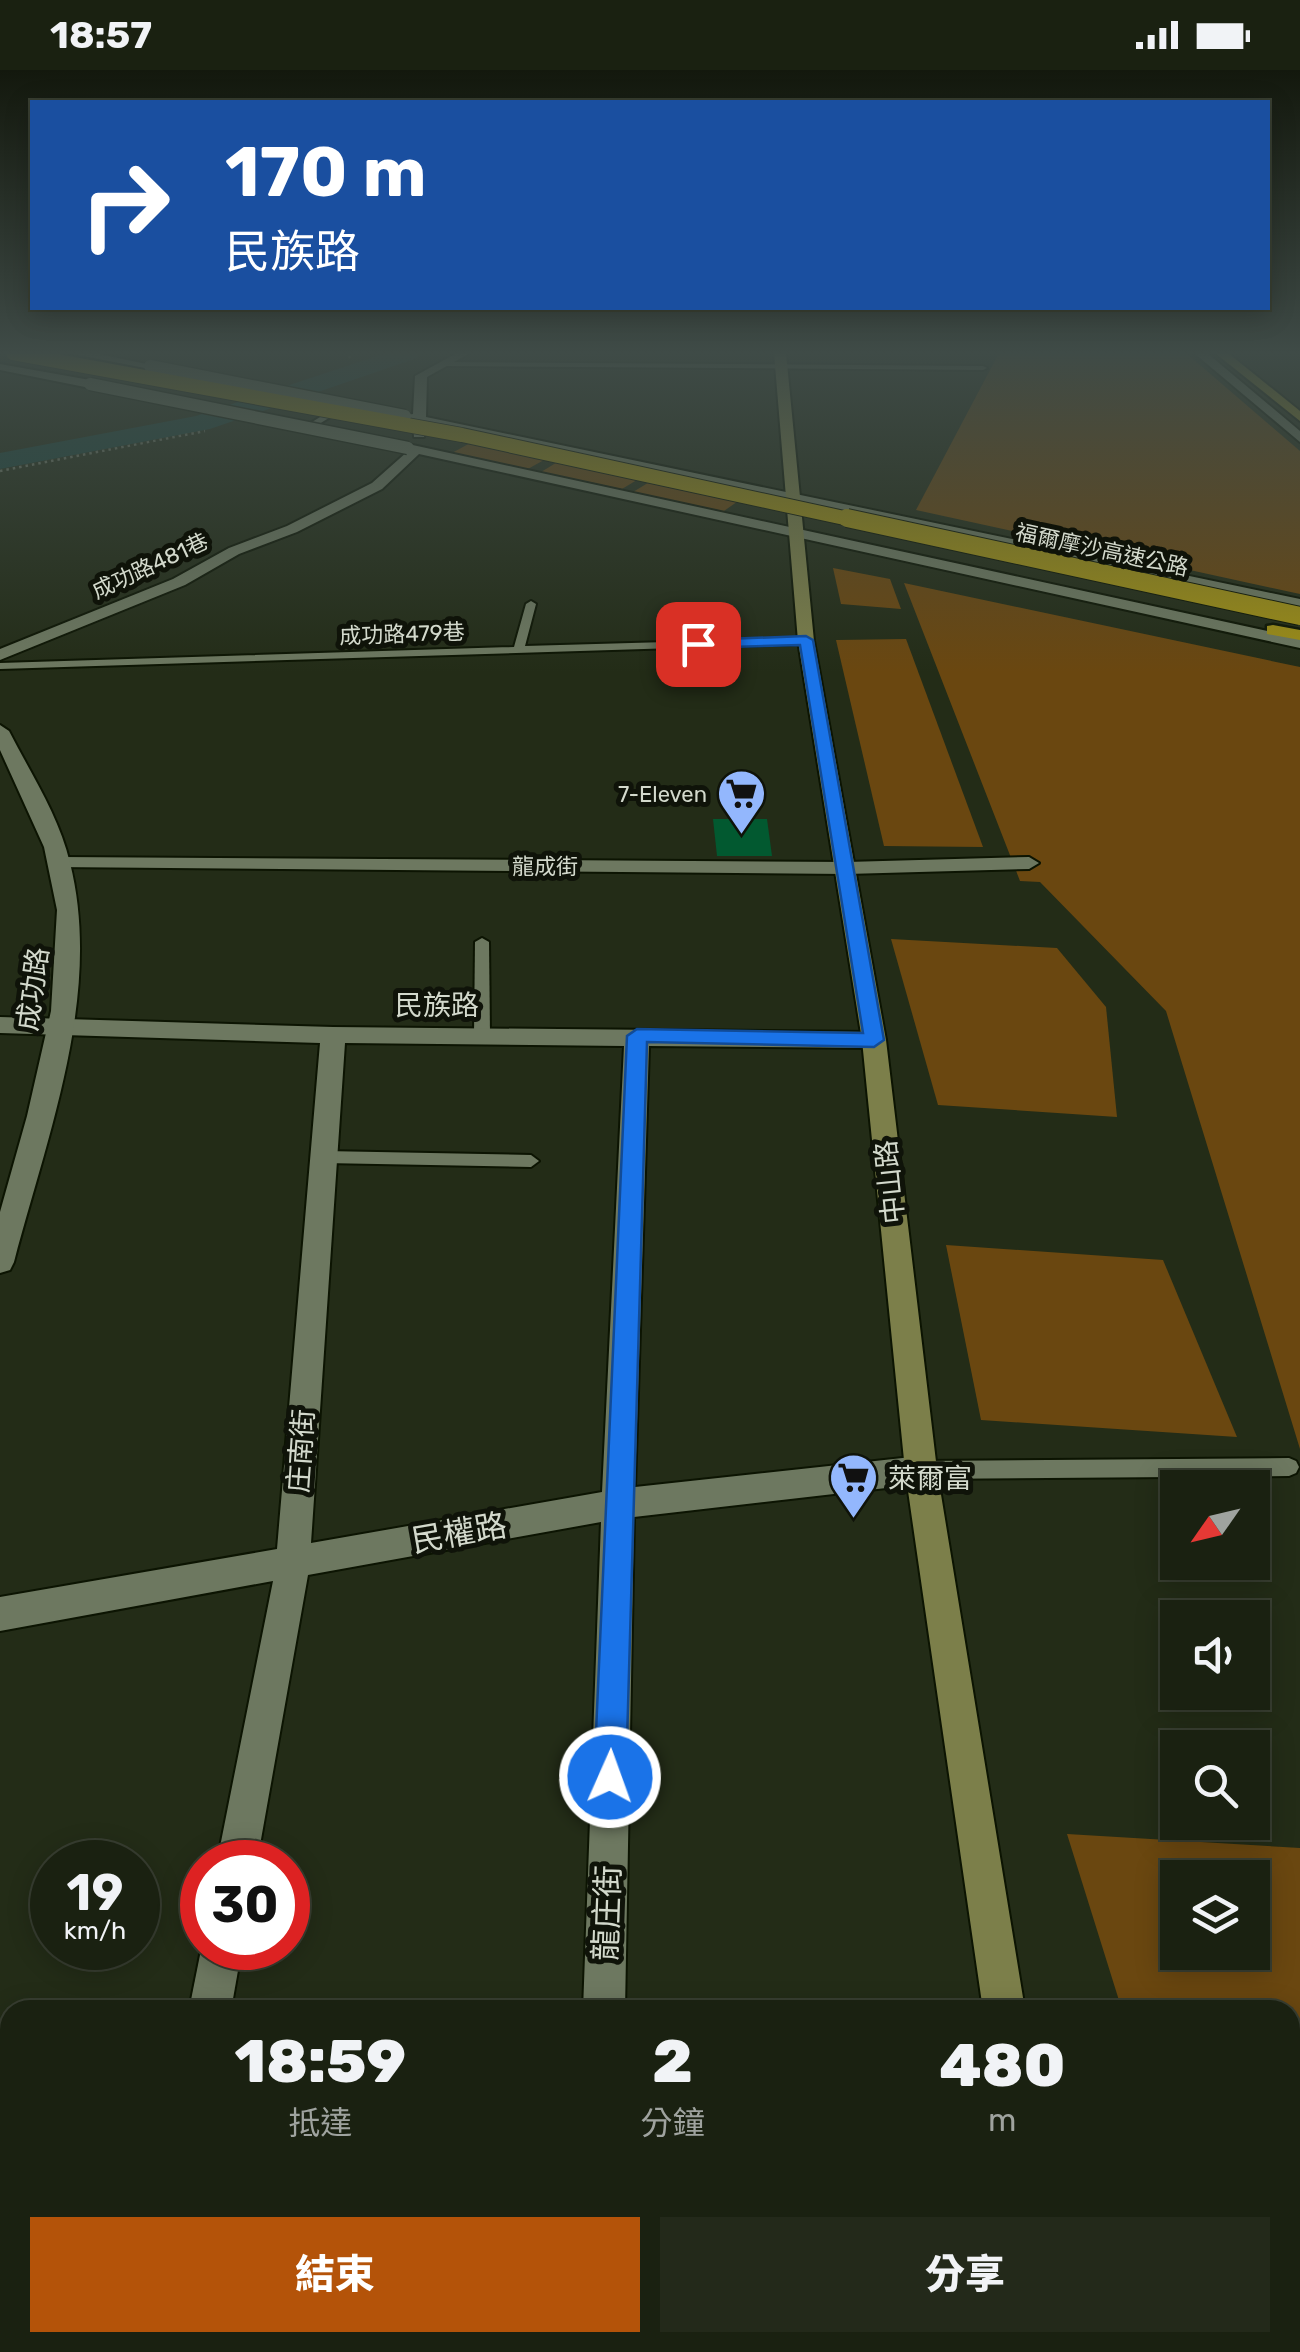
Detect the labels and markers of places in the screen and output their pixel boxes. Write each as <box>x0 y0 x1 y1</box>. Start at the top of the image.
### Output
pin <box>656 602 741 687</box>
supermarket icon: 7-Eleven <box>716 768 768 836</box>
place label: 7-Eleven <box>618 781 707 808</box>
supermarket icon: 萊爾富 <box>827 1452 879 1520</box>
place label: 萊爾富 <box>888 1462 972 1495</box>

